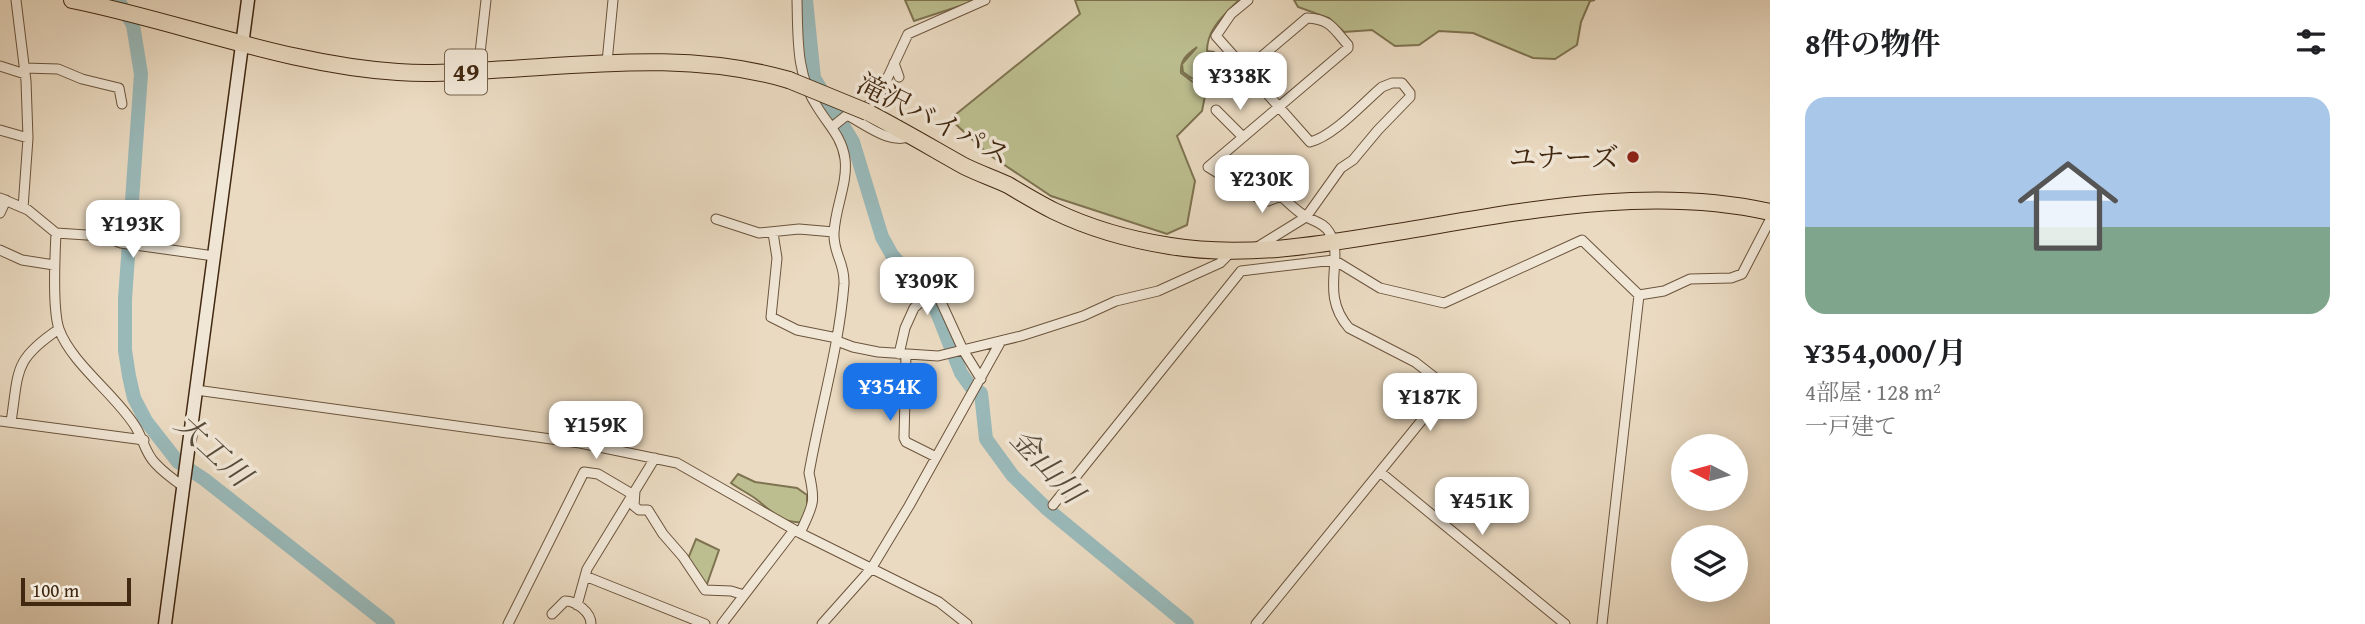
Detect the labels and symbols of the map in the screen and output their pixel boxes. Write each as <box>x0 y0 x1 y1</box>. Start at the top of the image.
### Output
road number: 49 <box>445 50 487 94</box>
pin: ¥338K <box>1191 52 1289 112</box>
street label: 滝沢バイパス <box>850 62 1018 175</box>
place label: ユナーズ <box>1508 136 1619 177</box>
marker: ユナーズ <box>1625 149 1641 165</box>
pin: ¥230K <box>1213 156 1311 215</box>
pin: ¥193K <box>84 201 182 260</box>
pin: ¥309K <box>878 258 976 317</box>
pin: ¥354K <box>841 364 939 423</box>
pin: ¥187K <box>1381 374 1479 433</box>
water label: 大工川 <box>166 402 264 498</box>
pin: ¥159K <box>547 402 645 461</box>
water label: 金山川 <box>1001 417 1097 515</box>
north arrow <box>1671 434 1748 511</box>
pin: ¥451K <box>1433 477 1531 537</box>
scale bar <box>21 575 131 607</box>

